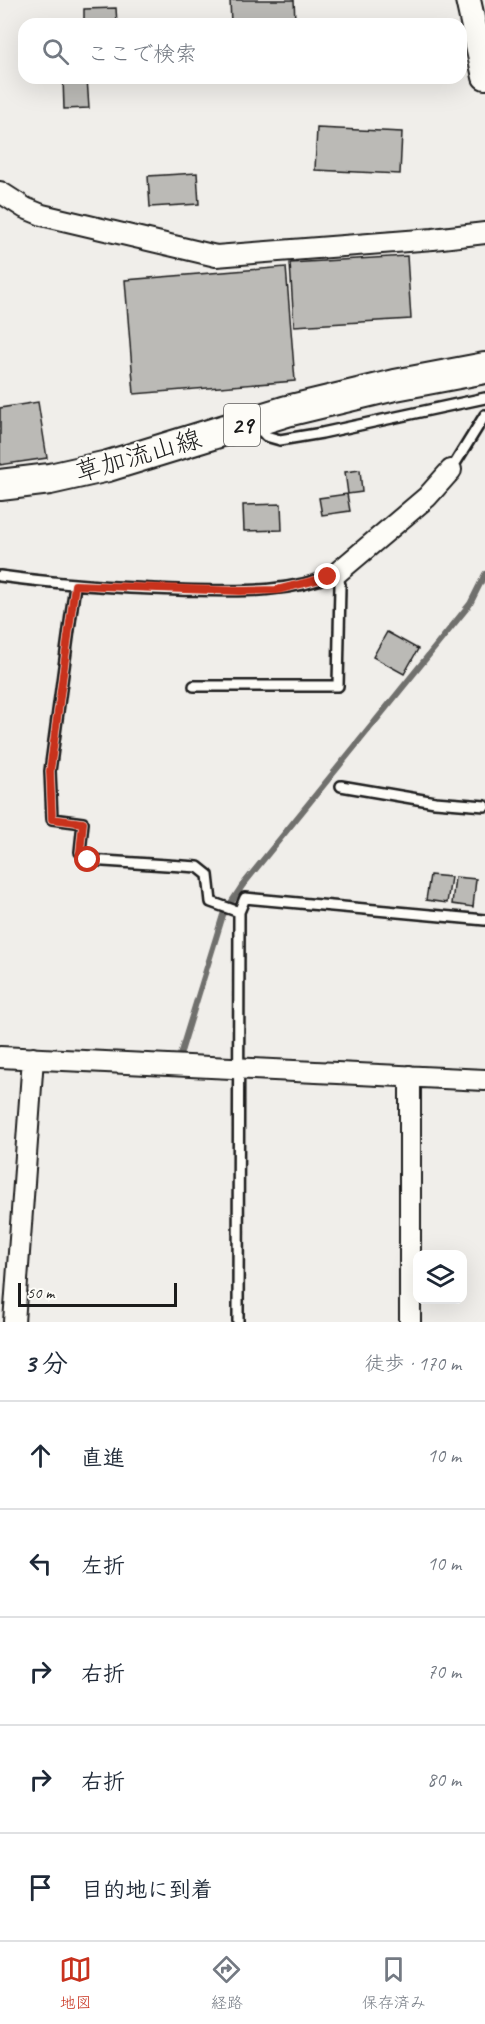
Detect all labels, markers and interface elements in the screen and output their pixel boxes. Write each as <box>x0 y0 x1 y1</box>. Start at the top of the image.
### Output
search box <box>18 18 467 84</box>
icon: search <box>39 35 72 68</box>
text: ここで検索 <box>87 40 197 68</box>
road number: 29 <box>224 404 260 446</box>
street label: 草加流山線 <box>71 422 205 489</box>
route end <box>314 563 340 589</box>
route start <box>74 846 100 872</box>
map controls <box>413 1250 467 1304</box>
button: layers <box>413 1250 467 1304</box>
scale bar <box>18 1280 177 1308</box>
text: 50 m <box>27 1283 54 1303</box>
text: 3 分 <box>24 1347 68 1380</box>
text: 徒歩 · 170 m <box>365 1351 461 1376</box>
icon: ahead <box>24 1439 57 1472</box>
text: 10 m <box>427 1443 461 1468</box>
text: 直進 <box>81 1444 125 1472</box>
icon: left <box>24 1547 57 1580</box>
text: 10 m <box>427 1551 461 1576</box>
text: 左折 <box>81 1552 125 1580</box>
icon: right <box>24 1655 57 1688</box>
text: 70 m <box>427 1659 461 1684</box>
text: 右折 <box>81 1660 125 1688</box>
icon: right <box>24 1763 57 1796</box>
text: 80 m <box>427 1767 461 1792</box>
text: 右折 <box>81 1768 125 1796</box>
icon: arrive <box>24 1871 57 1904</box>
text: 目的地に到着 <box>81 1876 213 1904</box>
tab: 地図 <box>59 1953 92 2013</box>
tab: 経路 <box>210 1953 243 2013</box>
tab: 保存済み <box>362 1953 426 2013</box>

